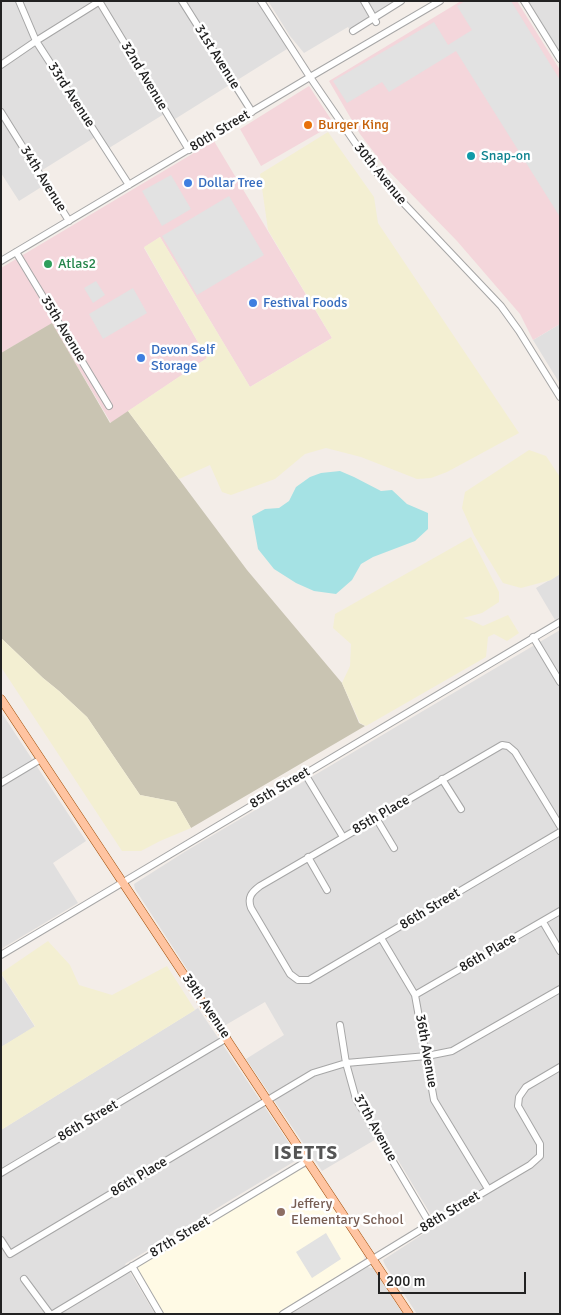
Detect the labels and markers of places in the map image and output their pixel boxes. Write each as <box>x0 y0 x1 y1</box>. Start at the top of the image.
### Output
place label: Burger King <box>318 117 389 133</box>
marker: Burger King <box>302 119 314 131</box>
place label: Snap-on <box>481 148 531 164</box>
marker: Snap-on <box>465 150 477 162</box>
place label: Dollar Tree <box>198 175 263 191</box>
marker: Dollar Tree <box>182 177 194 189</box>
place label: Atlas2 <box>58 256 96 272</box>
marker: Atlas2 <box>42 258 54 270</box>
place label: Festival Foods <box>263 295 347 311</box>
marker: Festival Foods <box>247 297 259 309</box>
place label: Devon Self Storage <box>151 342 215 374</box>
marker: Devon Self Storage <box>135 352 147 364</box>
place label: Jeffery Elementary School <box>291 1196 404 1228</box>
marker: Jeffery Elementary School <box>275 1206 287 1218</box>

